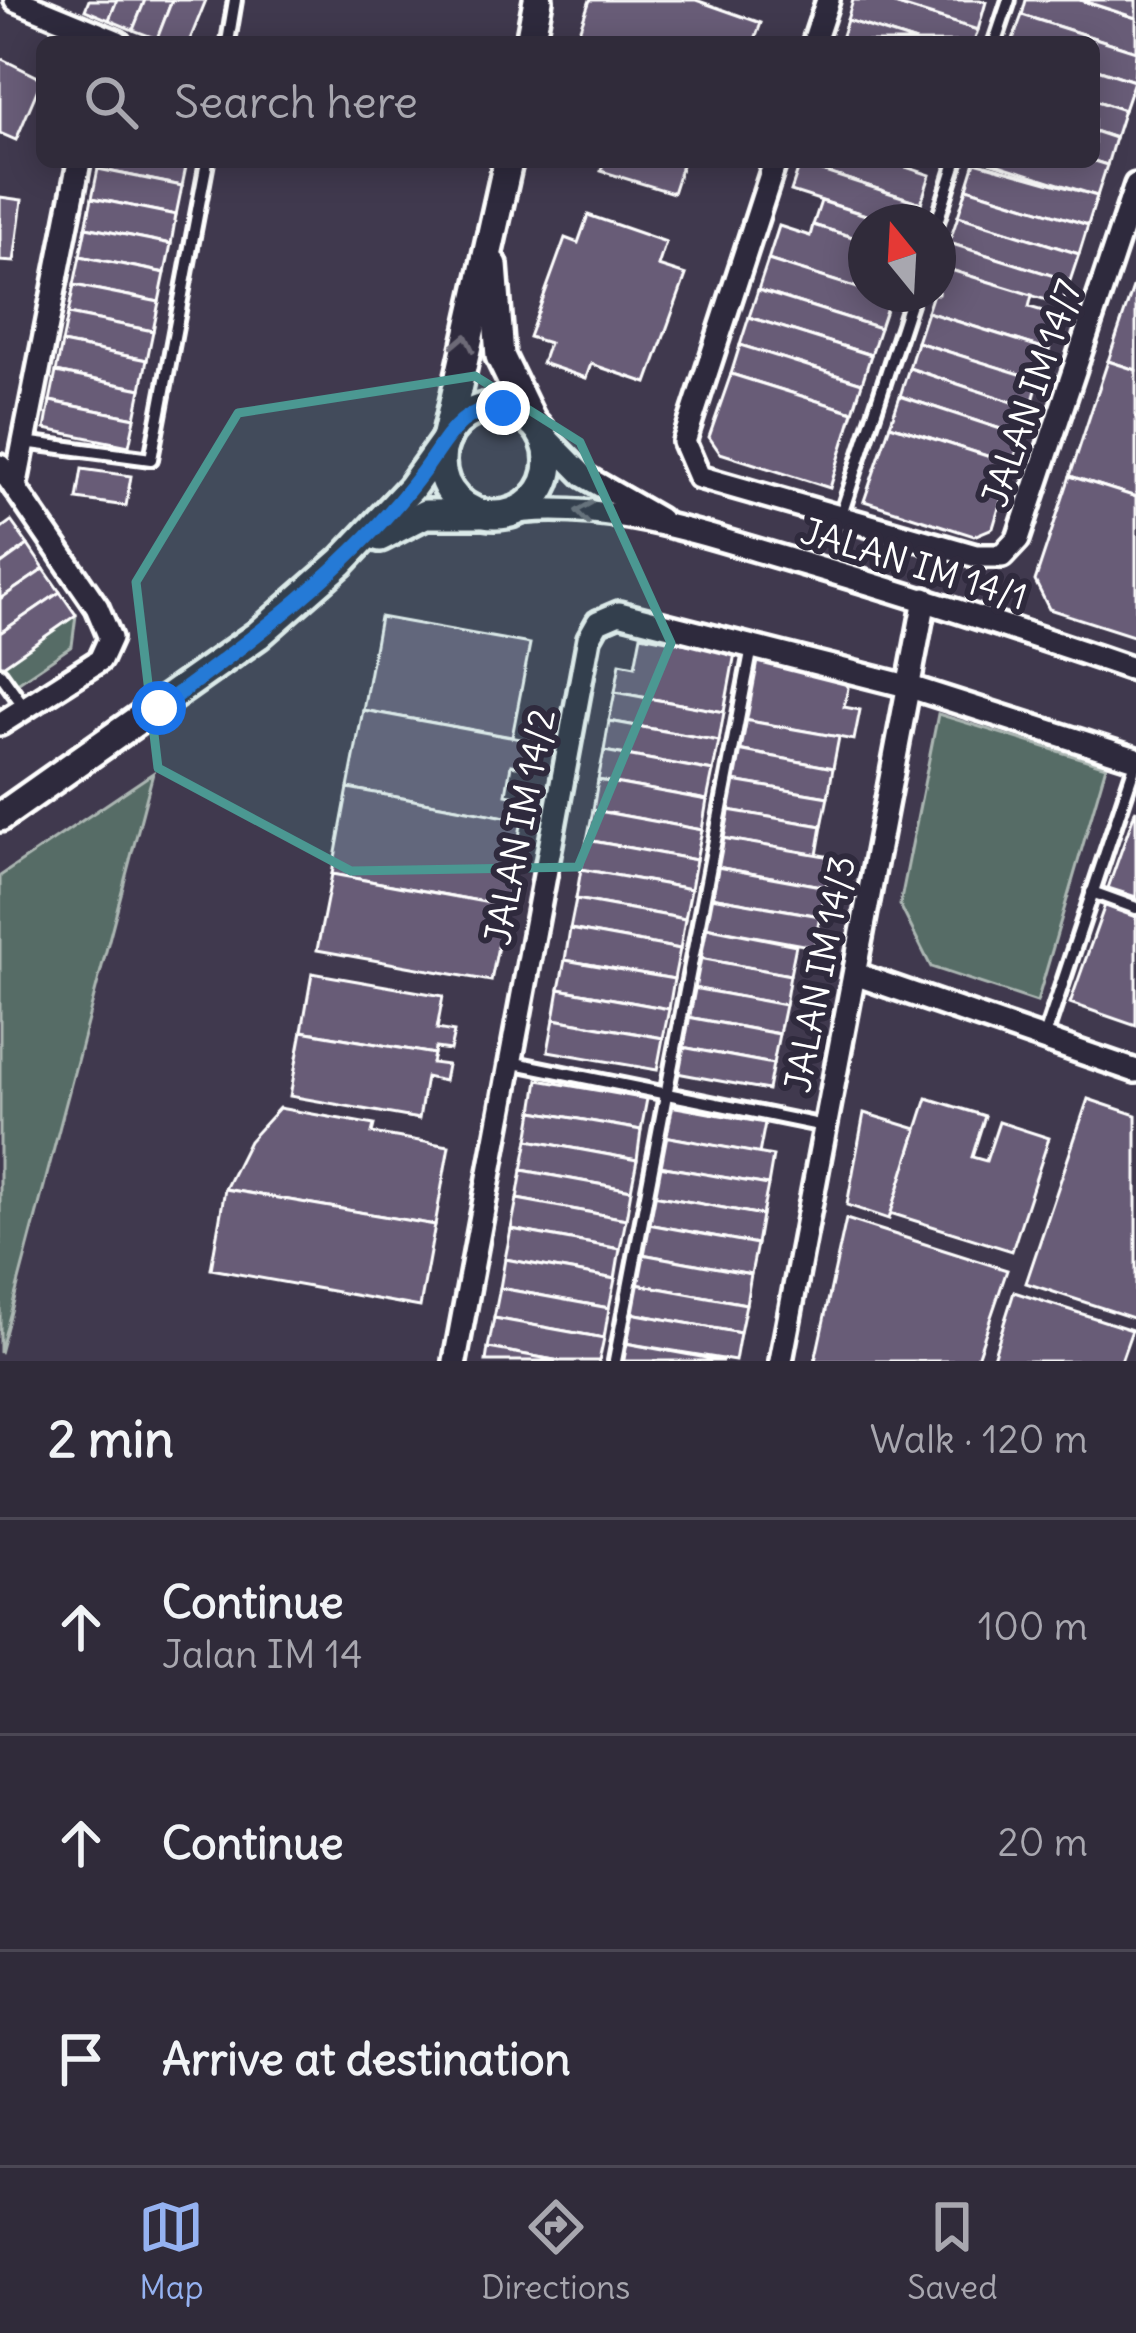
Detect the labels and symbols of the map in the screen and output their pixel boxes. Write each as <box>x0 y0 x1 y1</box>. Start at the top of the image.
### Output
north arrow <box>848 204 956 312</box>
street label: JALAN IM 14/7 <box>972 274 1092 512</box>
one-way arrow <box>451 333 476 353</box>
route end <box>476 381 530 435</box>
one-way arrow <box>574 500 594 526</box>
street label: JALAN IM 14/1 <box>796 508 1032 620</box>
route start <box>132 681 186 735</box>
street label: JALAN IM 14/2 <box>475 705 565 949</box>
street label: JALAN IM 14/3 <box>775 852 865 1096</box>

